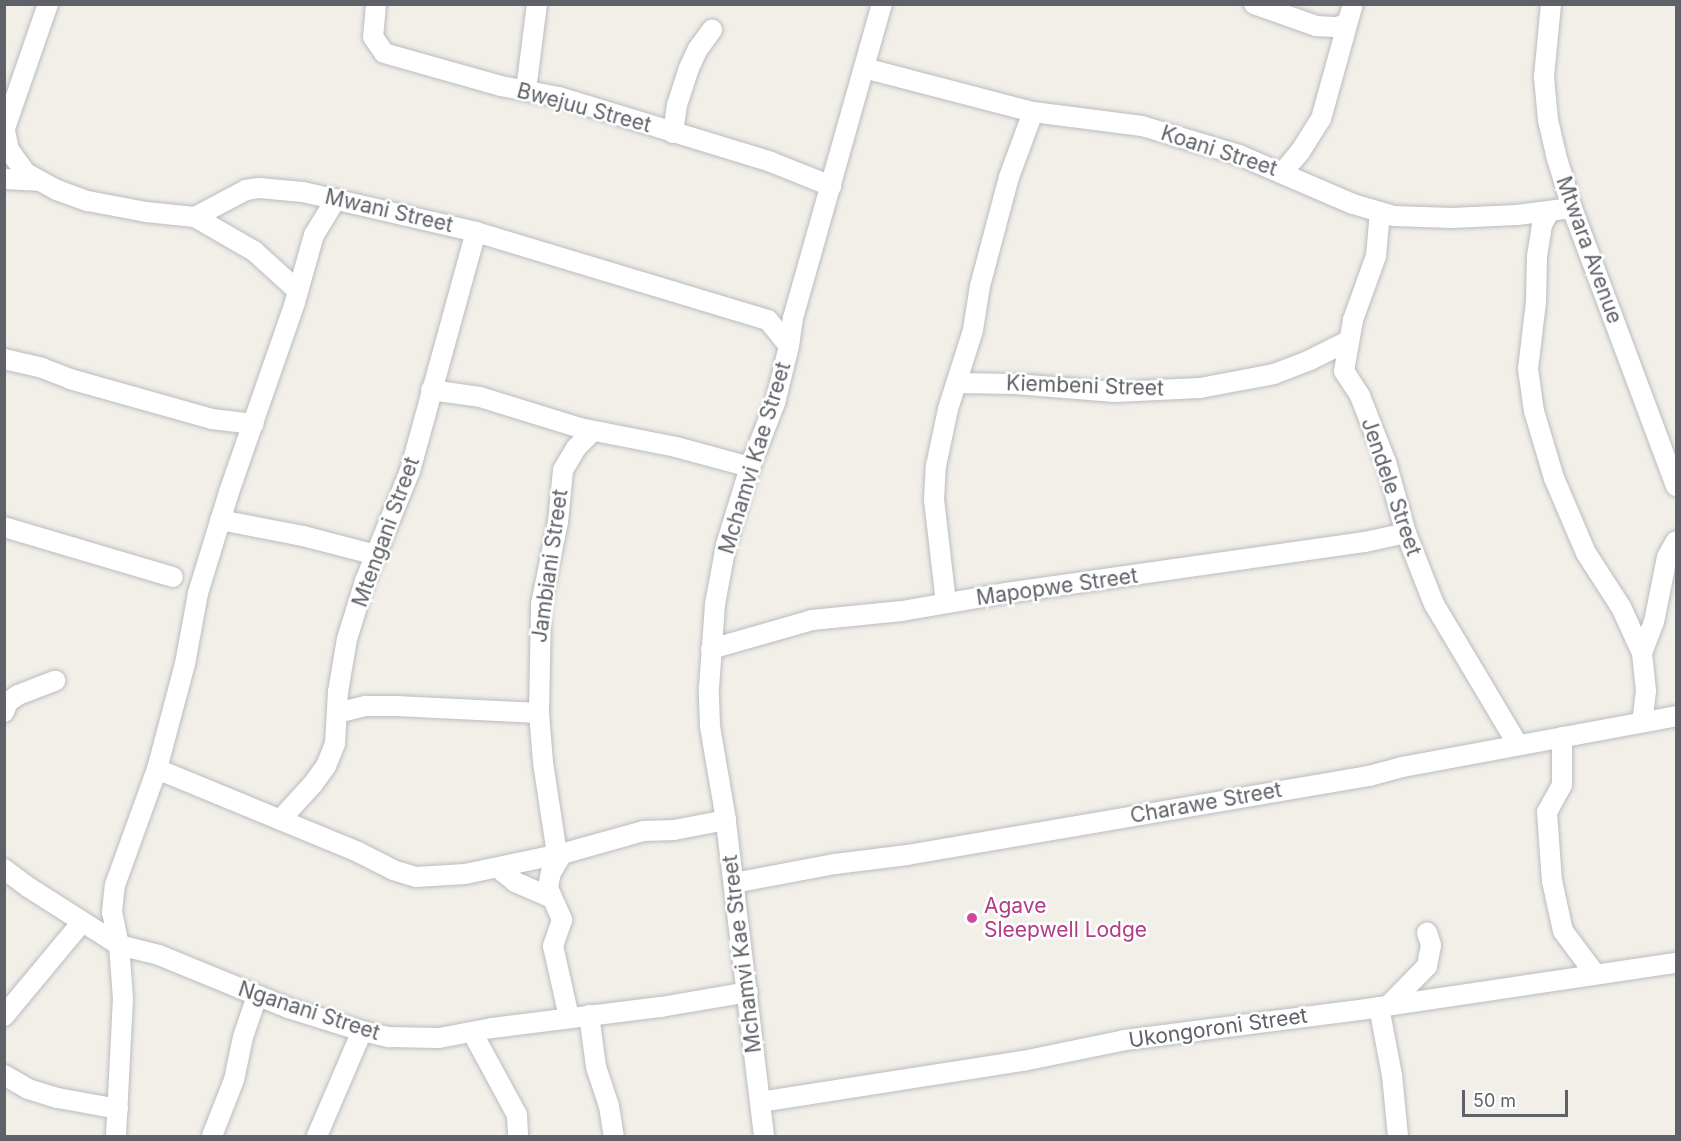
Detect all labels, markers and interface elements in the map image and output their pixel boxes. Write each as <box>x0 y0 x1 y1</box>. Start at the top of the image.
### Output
street label: Bwejuu Street <box>514 78 654 138</box>
street label: Koani Street <box>1158 120 1280 182</box>
street label: Mtwara Avenue <box>1551 173 1627 327</box>
street label: Mwani Street <box>323 184 455 238</box>
street label: Mchamvi Kae Street <box>714 359 796 557</box>
street label: Kiembeni Street <box>1006 371 1164 401</box>
street label: Jendele Street <box>1356 415 1426 559</box>
street label: Mtengani Street <box>347 453 425 611</box>
street label: Jambiani Street <box>527 488 573 644</box>
street label: Mapopwe Street <box>975 563 1139 611</box>
street label: Charawe Street <box>1128 777 1284 829</box>
street label: Mchamvi Kae Street <box>717 854 767 1054</box>
place label: Agave Sleepwell Lodge <box>984 893 1147 943</box>
marker: Agave Sleepwell Lodge <box>965 911 979 925</box>
street label: Nganani Street <box>235 976 383 1046</box>
street label: Ukongoroni Street <box>1127 1003 1309 1053</box>
scale bar <box>1465 1078 1572 1116</box>
text: 50 m <box>1473 1090 1516 1111</box>

